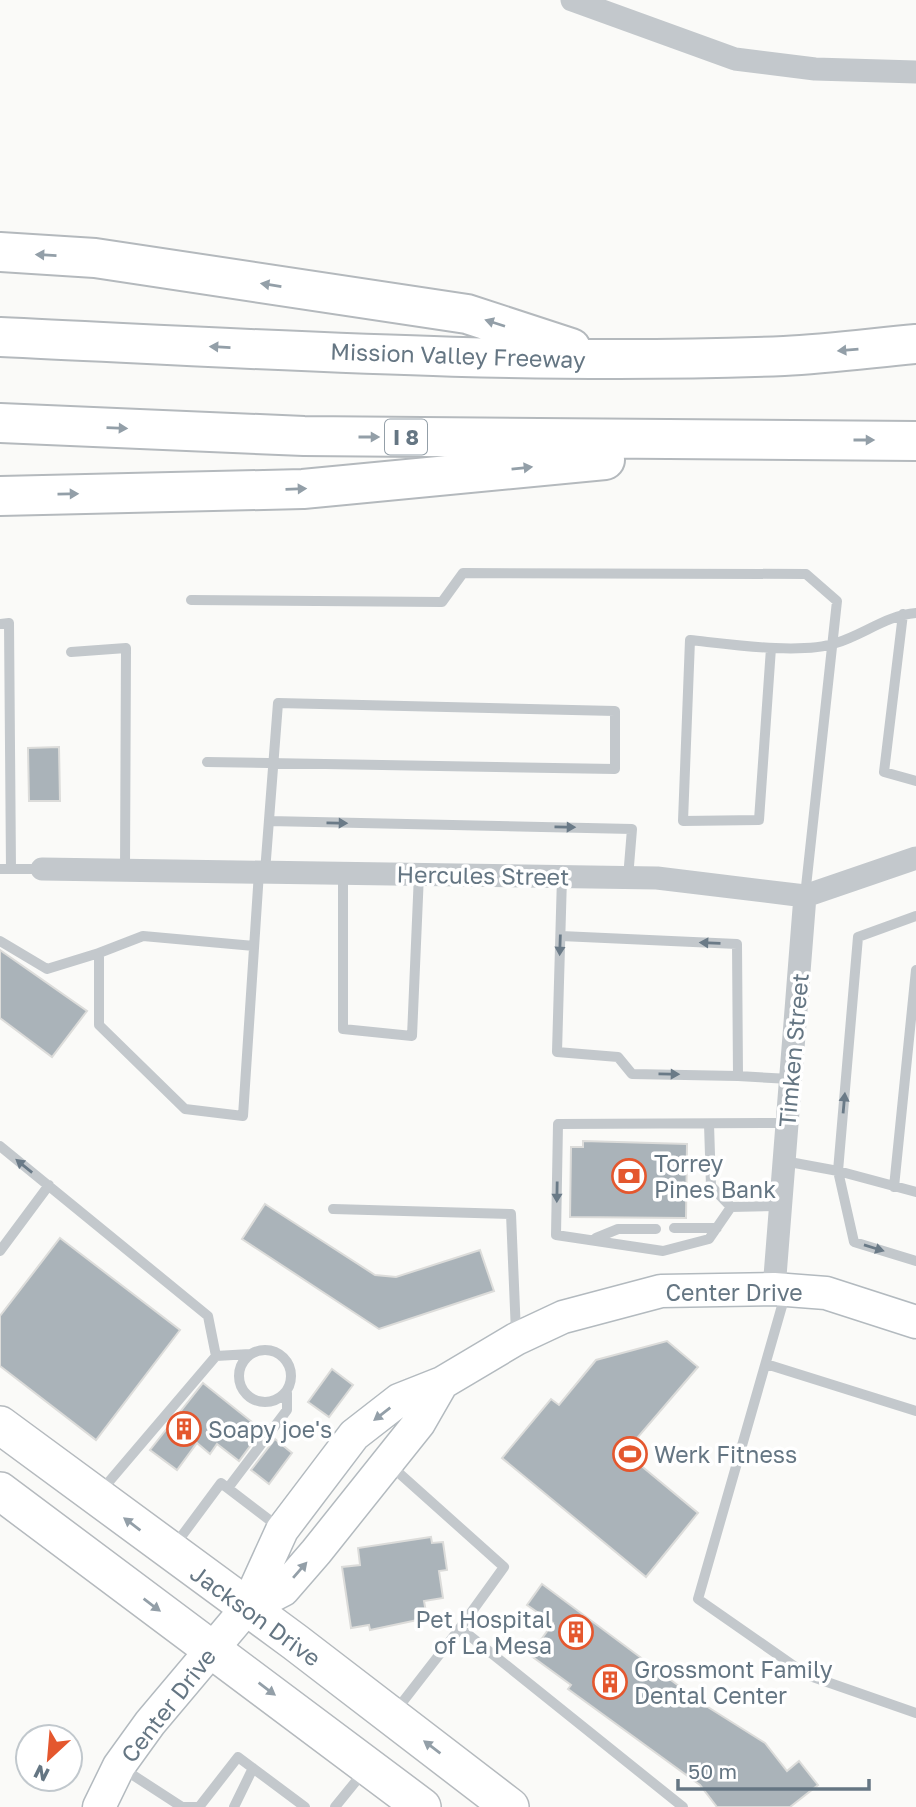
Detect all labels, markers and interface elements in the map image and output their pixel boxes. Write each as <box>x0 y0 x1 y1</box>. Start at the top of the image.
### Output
one-way arrow <box>35 249 57 260</box>
one-way arrow <box>260 279 282 290</box>
one-way arrow <box>485 317 506 328</box>
street label: Mission Valley Freeway <box>330 337 586 373</box>
one-way arrow <box>209 341 231 352</box>
one-way arrow <box>837 345 859 356</box>
road number: I 8 <box>385 420 427 454</box>
one-way arrow <box>106 423 128 434</box>
one-way arrow <box>358 431 380 443</box>
one-way arrow <box>853 435 875 446</box>
one-way arrow <box>511 462 533 473</box>
one-way arrow <box>285 484 307 495</box>
one-way arrow <box>57 488 79 500</box>
one-way arrow <box>327 817 349 829</box>
one-way arrow <box>554 821 576 833</box>
street label: Hercules Street <box>397 859 569 891</box>
one-way arrow <box>555 934 566 956</box>
one-way arrow <box>699 937 721 948</box>
street label: Timken Street <box>772 972 814 1128</box>
one-way arrow <box>658 1069 680 1080</box>
one-way arrow <box>839 1092 850 1114</box>
place label: Torrey Pines Bank <box>654 1149 776 1203</box>
bank icon: Torrey Pines Bank <box>610 1157 648 1195</box>
one-way arrow <box>16 1158 34 1173</box>
one-way arrow <box>551 1181 562 1203</box>
one-way arrow <box>863 1243 884 1253</box>
street label: Center Drive <box>665 1278 803 1306</box>
one-way arrow <box>373 1406 391 1420</box>
building icon: Soapy joe's <box>165 1410 203 1448</box>
place label: Soapy joe's <box>208 1415 332 1443</box>
sports icon: Werk Fitness <box>611 1435 649 1473</box>
place label: Werk Fitness <box>654 1440 797 1468</box>
one-way arrow <box>124 1517 142 1532</box>
street label: Jackson Drive <box>185 1558 327 1672</box>
one-way arrow <box>292 1562 308 1579</box>
one-way arrow <box>143 1598 161 1613</box>
place label: Pet Hospital of La Mesa <box>416 1605 552 1659</box>
building icon: Pet Hospital of La Mesa <box>557 1613 595 1651</box>
street label: Center Drive <box>115 1642 221 1768</box>
place label: Grossmont Family Dental Center <box>634 1655 833 1709</box>
building icon: Grossmont Family Dental Center <box>591 1663 629 1701</box>
one-way arrow <box>258 1681 276 1696</box>
north arrow <box>14 1723 84 1793</box>
one-way arrow <box>424 1740 442 1755</box>
scale bar <box>678 1748 869 1792</box>
text: 50 m <box>688 1758 737 1784</box>
text: N <box>30 1760 53 1787</box>

